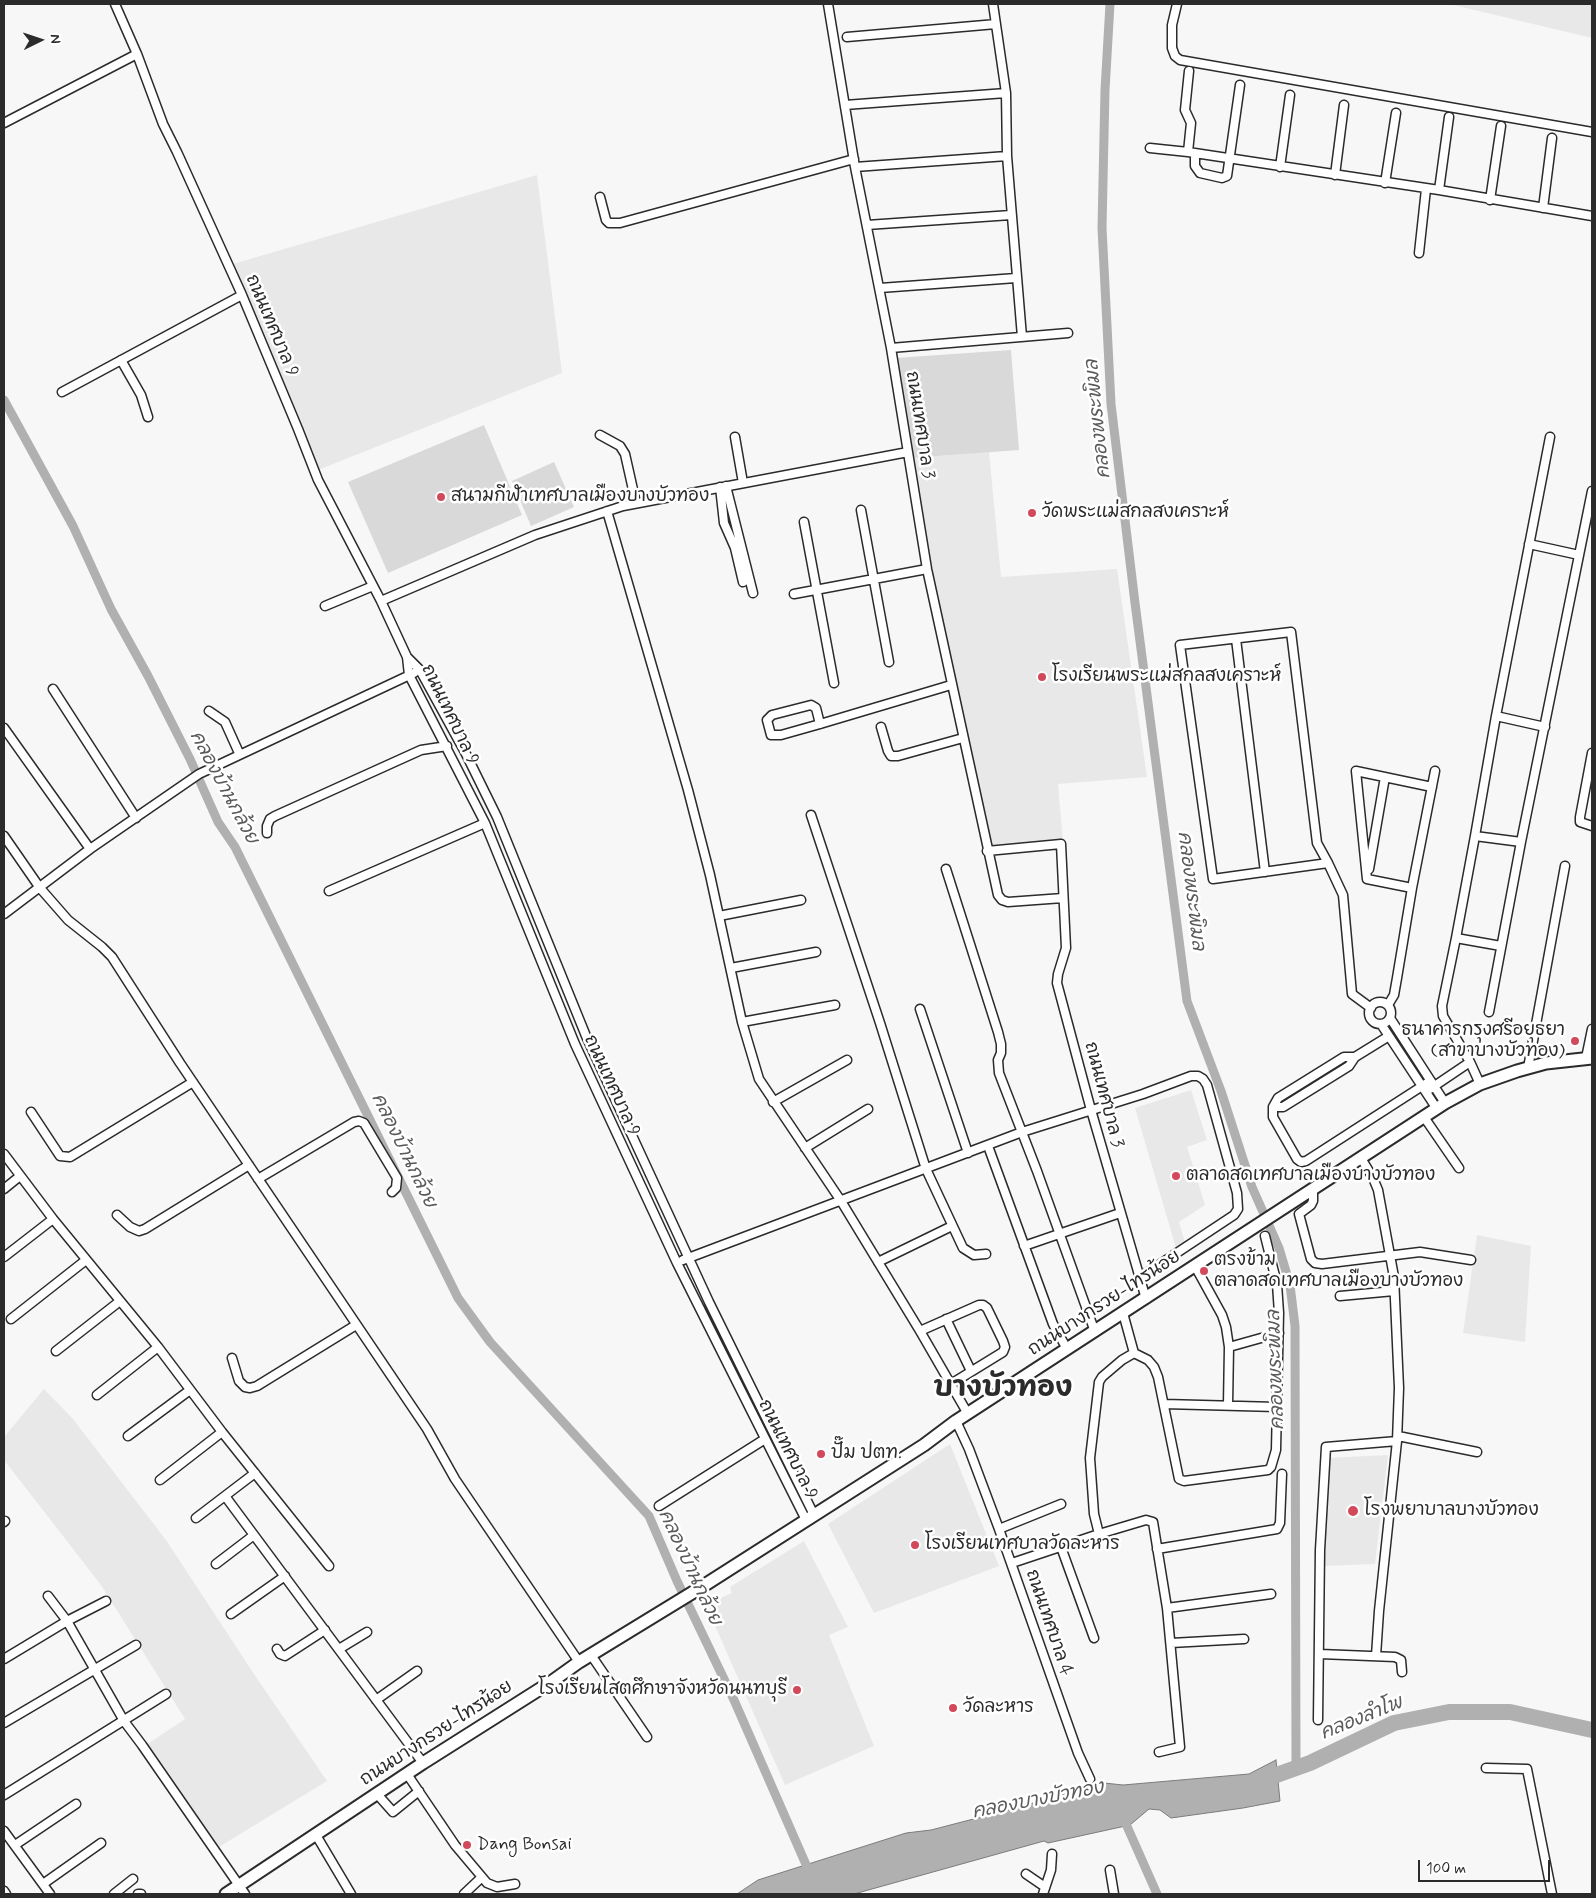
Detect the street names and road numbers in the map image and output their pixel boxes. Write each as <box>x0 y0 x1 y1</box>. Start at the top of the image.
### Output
street label: ถนนเทศบาล 9 <box>240 272 302 380</box>
street label: ถนนเทศบาล 3 <box>900 370 938 480</box>
street label: ถนนเทศบาล 9 <box>415 661 483 769</box>
street label: ถนนเทศบาล 9 <box>578 1032 644 1140</box>
street label: ถนนเทศบาล 3 <box>1079 1040 1127 1150</box>
street label: ถนนบางกรวย-ไทรน้อย <box>1025 1247 1185 1361</box>
street label: ถนนเทศบาล 9 <box>753 1396 821 1504</box>
street label: ถนนเทศบาล 4 <box>1020 1567 1076 1679</box>
street label: ถนนบางกรวย-ไทรน้อย <box>357 1677 517 1791</box>

